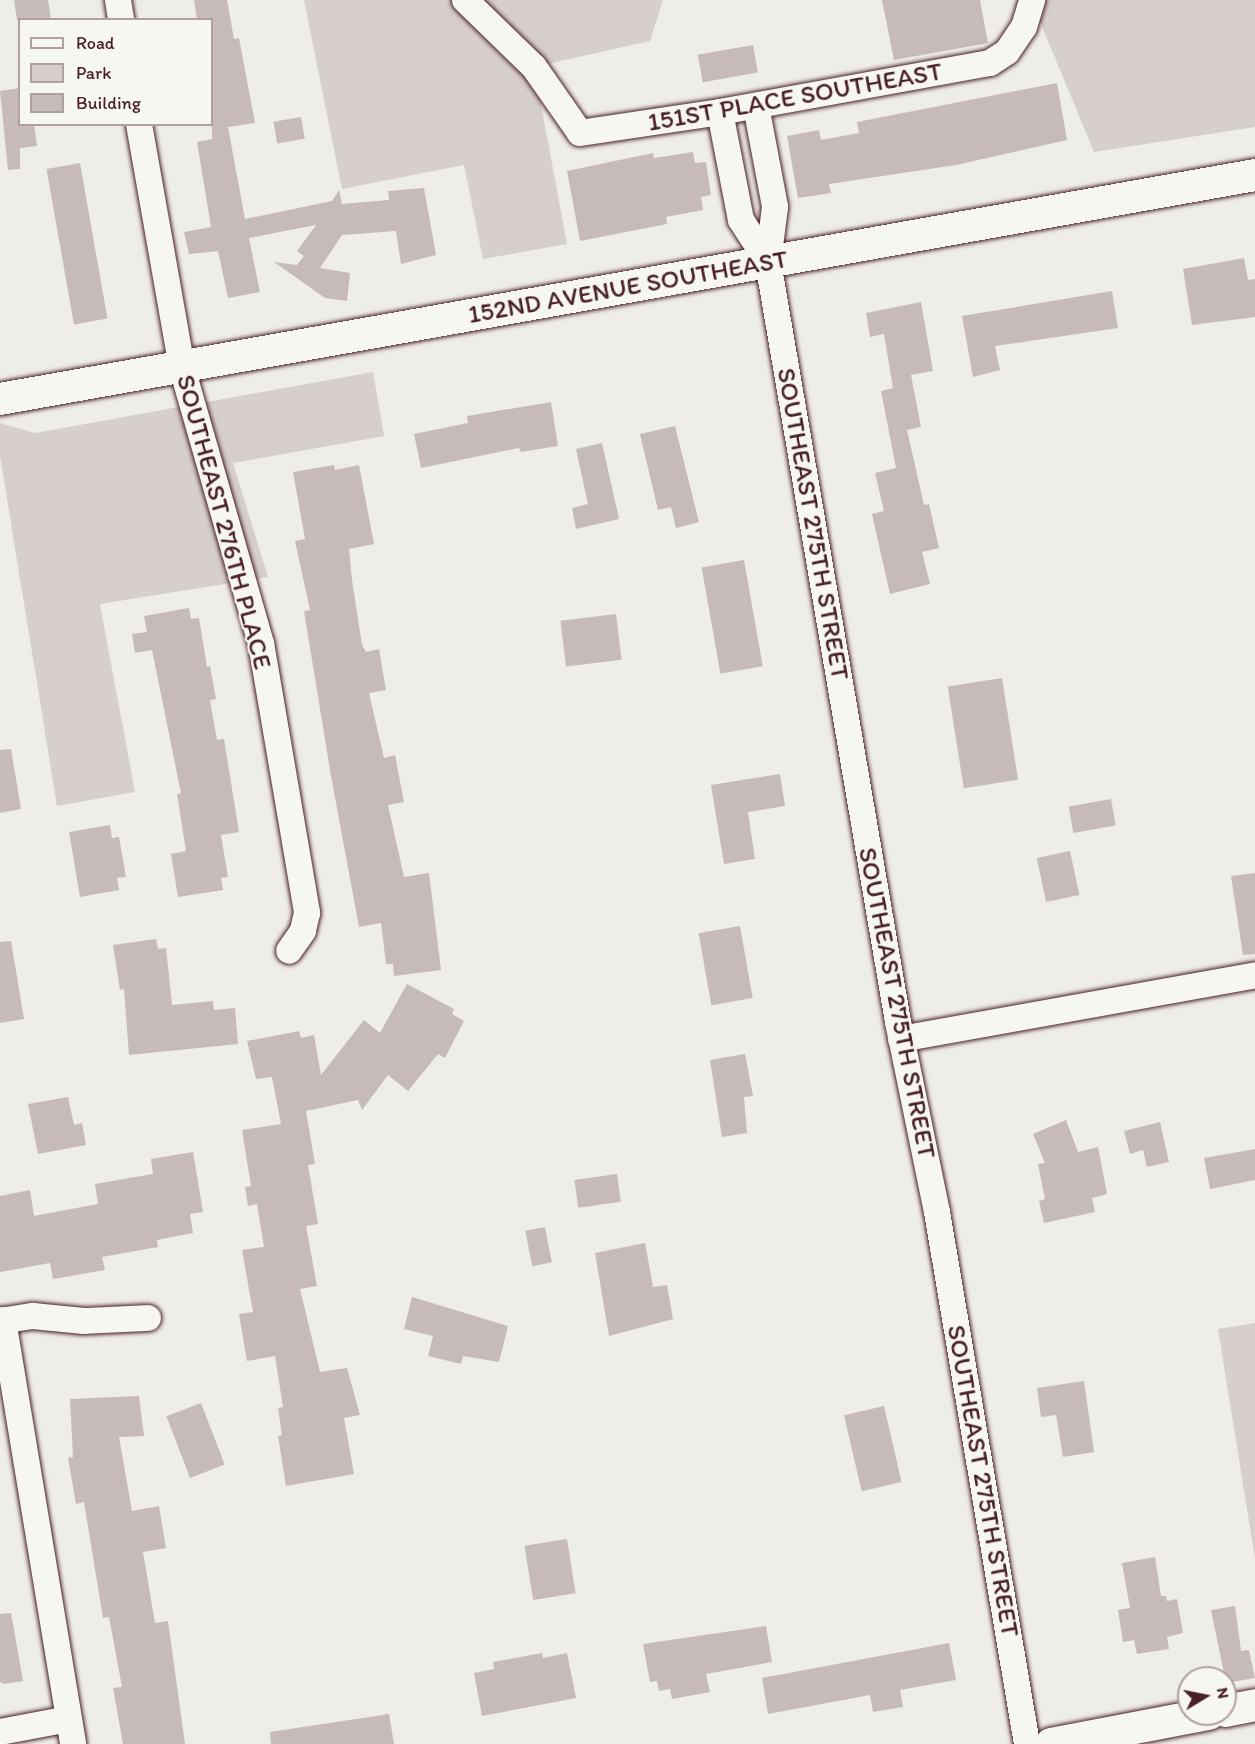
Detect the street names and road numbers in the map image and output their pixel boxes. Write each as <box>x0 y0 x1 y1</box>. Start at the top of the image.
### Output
street label: 151ST PLACE SOUTHEAST <box>646 56 944 138</box>
street label: 152ND AVENUE SOUTHEAST <box>466 244 790 330</box>
street label: SOUTHEAST 275TH STREET <box>770 365 856 683</box>
street label: SOUTHEAST 276TH PLACE <box>170 371 278 673</box>
street label: SOUTHEAST 275TH STREET <box>851 845 943 1161</box>
street label: SOUTHEAST 275TH STREET <box>940 1322 1026 1640</box>

